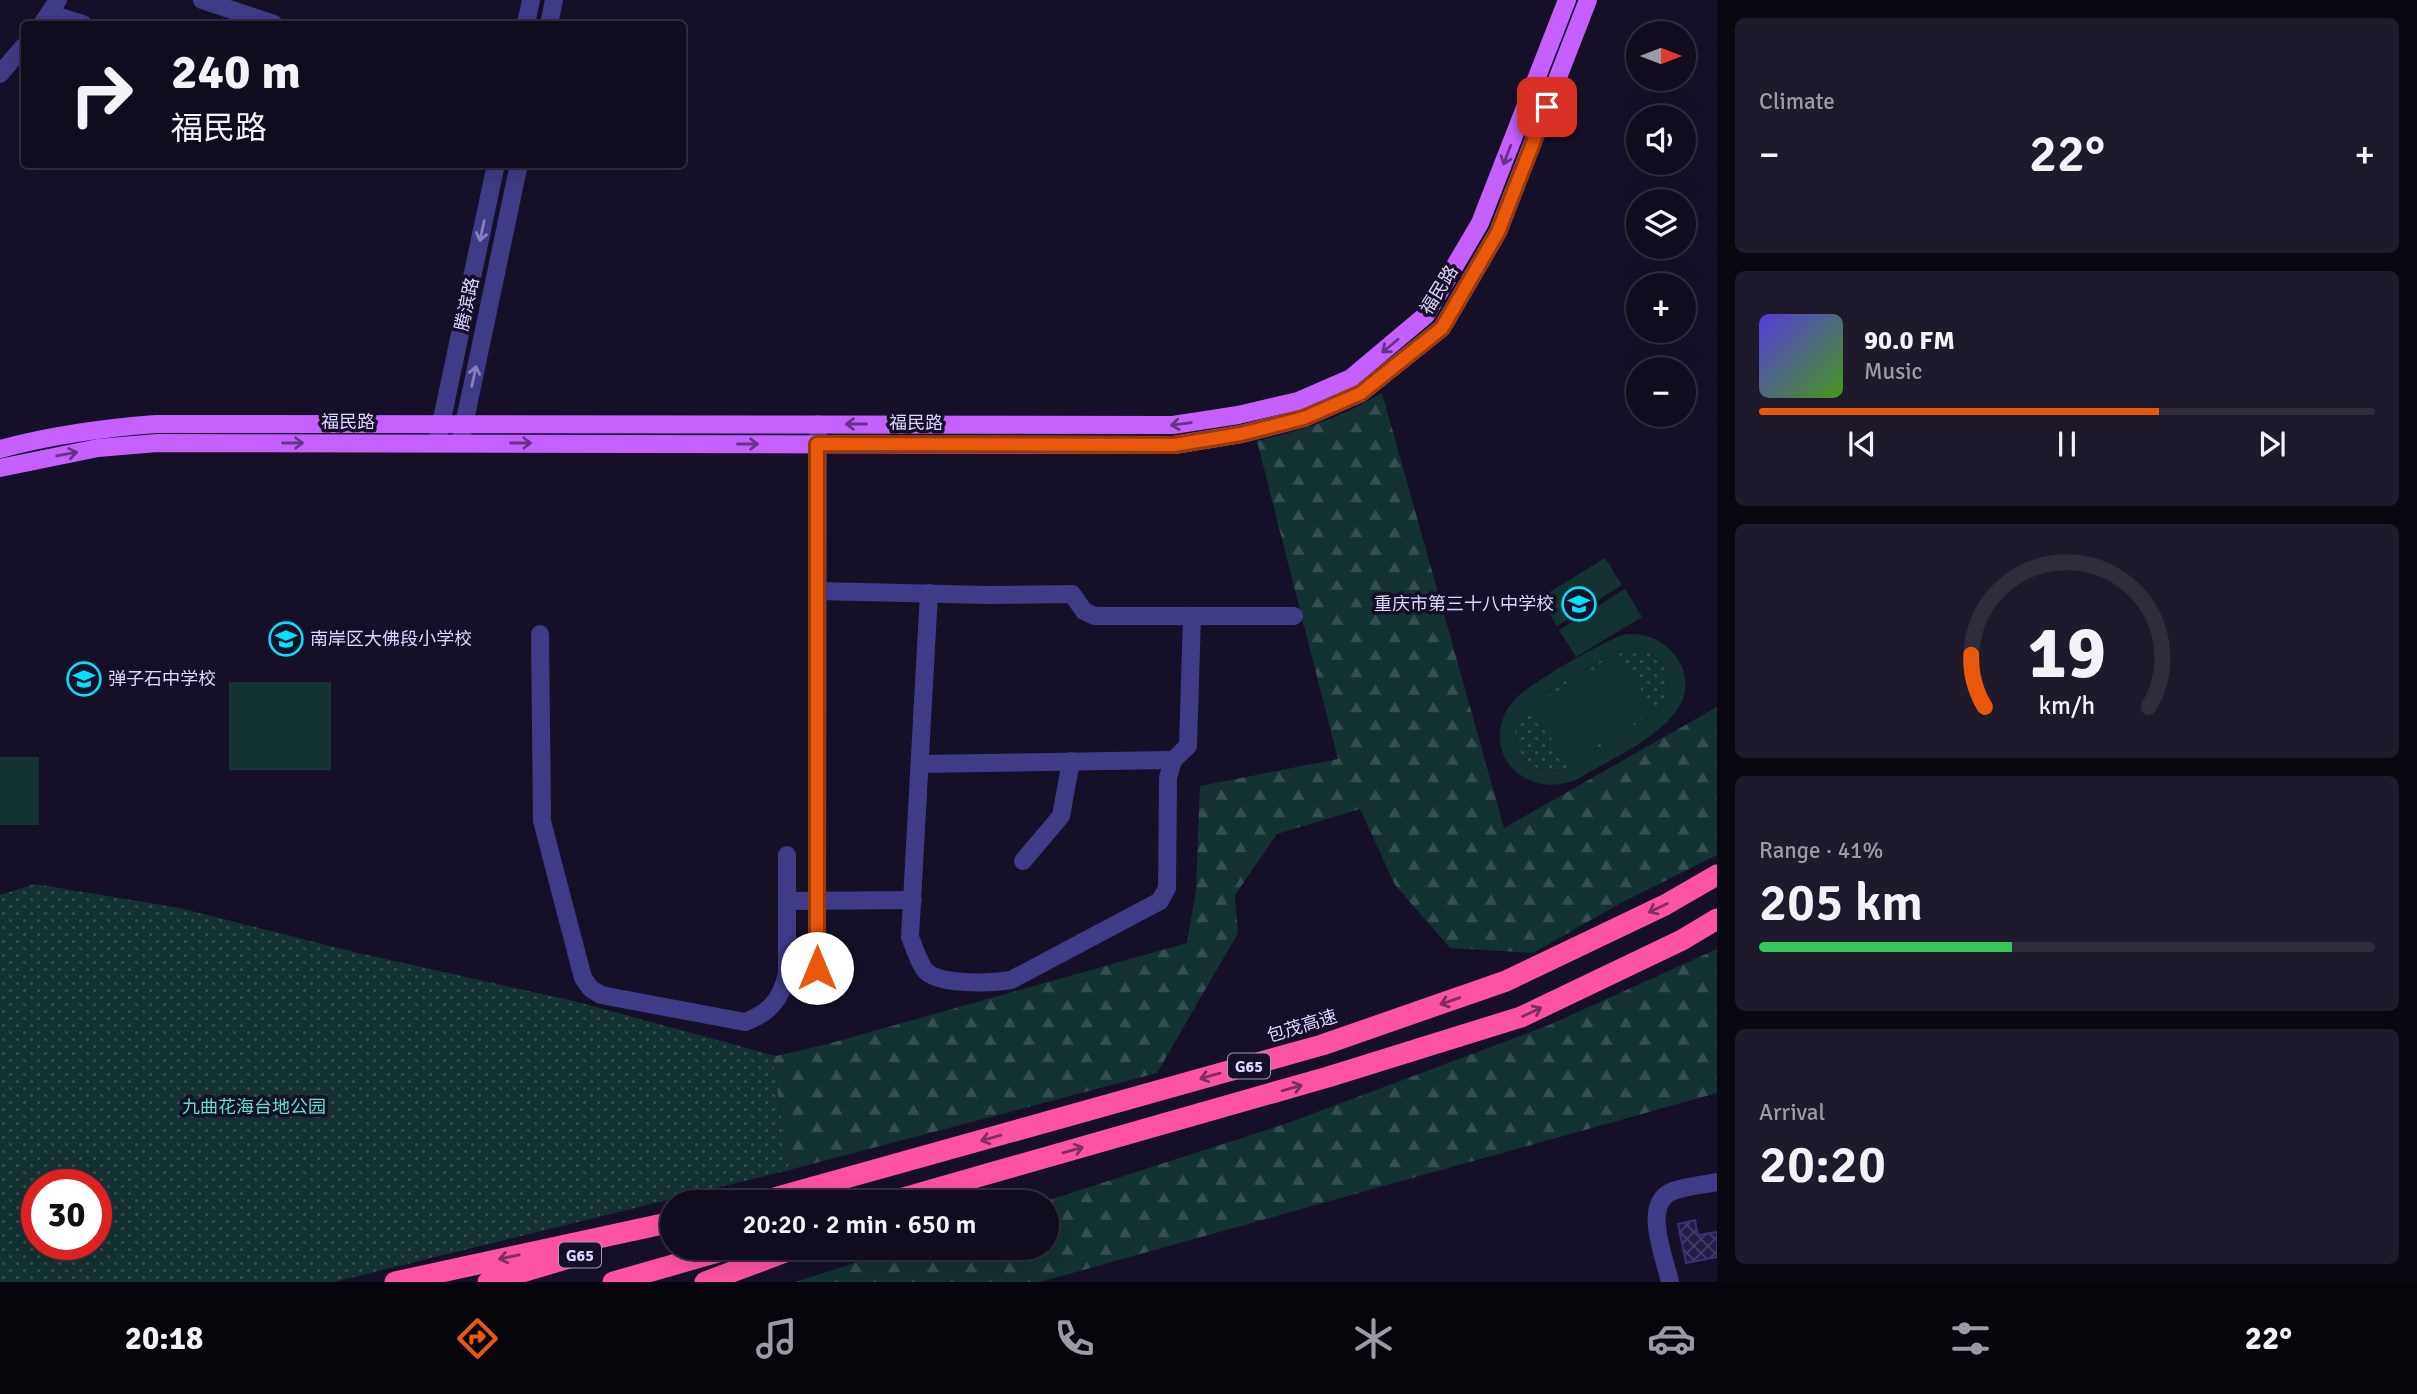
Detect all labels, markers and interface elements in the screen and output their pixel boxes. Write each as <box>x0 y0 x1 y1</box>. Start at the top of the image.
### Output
north arrow <box>1626 21 1696 91</box>
map controls <box>1626 21 1696 427</box>
text: 240 m <box>171 42 301 102</box>
icon: right <box>56 49 147 140</box>
pin <box>1517 77 1577 137</box>
text: Climate <box>1759 87 1835 116</box>
icon: arrive <box>1528 88 1566 126</box>
button: sound <box>1626 105 1696 175</box>
text: 福民路 <box>171 109 267 148</box>
text: 22° <box>2029 122 2105 186</box>
text: − <box>1759 131 1780 178</box>
text: + <box>2354 131 2375 178</box>
one-way arrow <box>1499 144 1512 165</box>
button: layers <box>1626 189 1696 259</box>
one-way arrow <box>475 219 488 242</box>
street label: 福民路 <box>1415 261 1463 319</box>
button: + <box>1626 273 1696 343</box>
street label: 腾滨路 <box>451 275 483 333</box>
text: 90.0 FM <box>1864 325 1955 357</box>
one-way arrow <box>1381 338 1399 354</box>
button: − <box>1626 357 1696 427</box>
text: Music <box>1864 357 1922 386</box>
one-way arrow <box>468 365 482 388</box>
street label: 福民路 <box>321 411 375 433</box>
street label: 福民路 <box>889 412 943 434</box>
one-way arrow <box>844 417 867 431</box>
one-way arrow <box>1170 417 1193 430</box>
icon: previous <box>1843 425 1881 463</box>
icon: pause <box>2048 425 2086 463</box>
icon: next <box>2253 425 2291 463</box>
one-way arrow <box>282 436 305 450</box>
one-way arrow <box>509 436 532 450</box>
one-way arrow <box>737 437 760 451</box>
one-way arrow <box>55 446 78 460</box>
school or university icon: 重庆市第三十八中学校 <box>1560 585 1598 623</box>
place label: 重庆市第三十八中学校 <box>1374 593 1554 615</box>
text: 19 <box>2028 609 2106 698</box>
school or university icon: 南岸区大佛段小学校 <box>267 620 305 658</box>
place label: 南岸区大佛段小学校 <box>310 628 472 650</box>
school or university icon: 弹子石中学校 <box>65 660 103 698</box>
place label: 弹子石中学校 <box>108 668 216 690</box>
text: km/h <box>2039 690 2095 721</box>
text: Range · 41% <box>1759 836 1883 865</box>
text: 205 km <box>1759 871 1923 935</box>
one-way arrow <box>1648 902 1668 916</box>
position arrow <box>780 931 854 1005</box>
one-way arrow <box>1439 995 1461 1008</box>
one-way arrow <box>1521 1004 1542 1018</box>
street label: 包茂高速 <box>1264 1005 1340 1047</box>
road number: G65 <box>1228 1054 1270 1078</box>
one-way arrow <box>1199 1071 1221 1084</box>
one-way arrow <box>1280 1080 1302 1093</box>
park label: 九曲花海台地公园 <box>182 1096 326 1118</box>
text: Arrival <box>1759 1098 1825 1127</box>
one-way arrow <box>980 1132 1002 1145</box>
text: 20:20 <box>1759 1133 1886 1197</box>
one-way arrow <box>1061 1142 1083 1155</box>
speed limit sign: 30 <box>21 1169 112 1260</box>
text: 20:20 · 2 min · 650 m <box>743 1209 976 1241</box>
road number: G65 <box>559 1242 601 1268</box>
one-way arrow <box>498 1251 521 1265</box>
icon: directions <box>453 1314 502 1363</box>
icon: music <box>752 1314 801 1363</box>
icon: phone <box>1050 1314 1099 1363</box>
icon: climate <box>1349 1314 1398 1363</box>
icon: car <box>1647 1314 1696 1363</box>
icon: filters <box>1946 1314 1995 1363</box>
text: 20:18 <box>125 1319 203 1358</box>
text: 22° <box>2245 1319 2292 1358</box>

